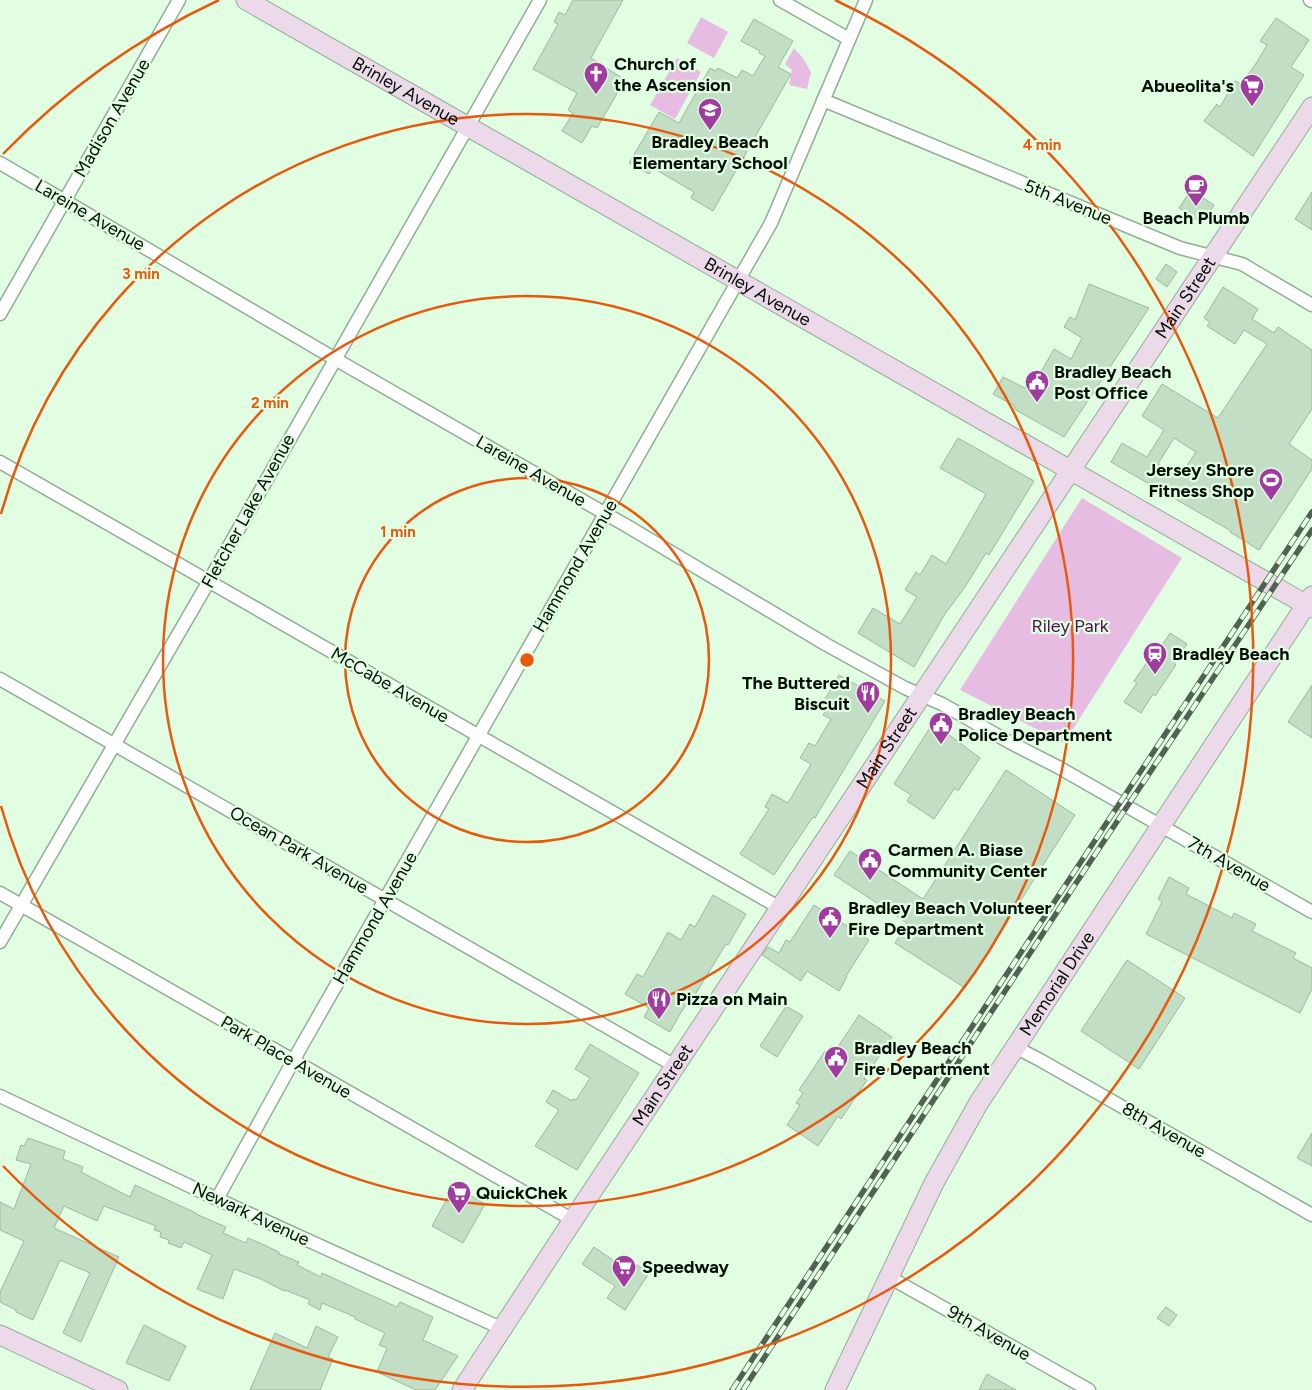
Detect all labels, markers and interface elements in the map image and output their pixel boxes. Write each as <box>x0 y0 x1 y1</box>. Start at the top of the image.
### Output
street label: Brinley Avenue <box>348 52 463 130</box>
place label: Church of the Ascension <box>614 53 731 96</box>
street label: Madison Avenue <box>69 55 155 181</box>
church icon: Church of the Ascension <box>583 61 609 95</box>
supermarket icon: Abueolita's <box>1239 73 1265 107</box>
place label: Abueolita's <box>1141 75 1235 97</box>
school or university icon: Bradley Beach Elementary School <box>697 97 723 131</box>
place label: Bradley Beach Elementary School <box>632 131 788 174</box>
text: 4 min <box>1023 136 1061 154</box>
cafe icon: Beach Plumb <box>1183 173 1209 207</box>
street label: 5th Avenue <box>1021 174 1115 230</box>
street label: Lareine Avenue <box>31 175 149 256</box>
place label: Beach Plumb <box>1143 207 1250 229</box>
street label: Brinley Avenue <box>700 253 815 331</box>
street label: Main Street <box>1150 253 1220 343</box>
text: 3 min <box>122 265 160 283</box>
place label: Bradley Beach Post Office <box>1054 361 1171 404</box>
public building icon: Bradley Beach Post Office <box>1024 369 1050 403</box>
text: 2 min <box>251 394 289 412</box>
street label: Fletcher Lake Avenue <box>197 430 300 592</box>
street label: Lareine Avenue <box>472 431 590 512</box>
place label: Jersey Shore Fitness Shop <box>1146 459 1254 502</box>
sports icon: Jersey Shore Fitness Shop <box>1258 467 1284 501</box>
street label: Hammond Avenue <box>528 496 622 636</box>
text: 1 min <box>380 523 416 541</box>
park label: Riley Park <box>1031 615 1109 637</box>
station icon: Bradley Beach <box>1142 641 1168 675</box>
street label: McCabe Avenue <box>327 642 453 728</box>
place label: Bradley Beach <box>1172 643 1289 665</box>
centre of rings <box>518 651 536 669</box>
place label: The Buttered Biscuit <box>742 672 850 715</box>
restaurant icon: The Buttered Biscuit <box>855 680 881 714</box>
street label: Main Street <box>852 702 922 793</box>
place label: Bradley Beach Police Department <box>958 703 1113 746</box>
public building icon: Bradley Beach Police Department <box>928 711 954 745</box>
street label: Ocean Park Avenue <box>226 801 373 899</box>
street label: 7th Avenue <box>1184 832 1274 897</box>
place label: Carmen A. Biase Community Center <box>888 839 1047 882</box>
public building icon: Carmen A. Biase Community Center <box>857 847 883 881</box>
street label: Hammond Avenue <box>328 848 422 988</box>
place label: Bradley Beach Volunteer Fire Department <box>848 897 1051 940</box>
public building icon: Bradley Beach Volunteer Fire Department <box>817 905 843 939</box>
street label: Memorial Drive <box>1015 927 1100 1040</box>
restaurant icon: Pizza on Main <box>646 986 672 1020</box>
place label: Pizza on Main <box>676 988 788 1010</box>
street label: Park Place Avenue <box>217 1011 355 1103</box>
place label: Bradley Beach Fire Department <box>854 1037 990 1080</box>
street label: Main Street <box>628 1040 698 1130</box>
public building icon: Bradley Beach Fire Department <box>823 1045 849 1079</box>
street label: 8th Avenue <box>1118 1097 1210 1163</box>
street label: Newark Avenue <box>189 1177 313 1251</box>
supermarket icon: QuickChek <box>446 1180 472 1214</box>
place label: QuickChek <box>476 1182 568 1204</box>
supermarket icon: Speedway <box>611 1254 637 1288</box>
place label: Speedway <box>642 1256 729 1278</box>
street label: 9th Avenue <box>944 1300 1035 1366</box>

